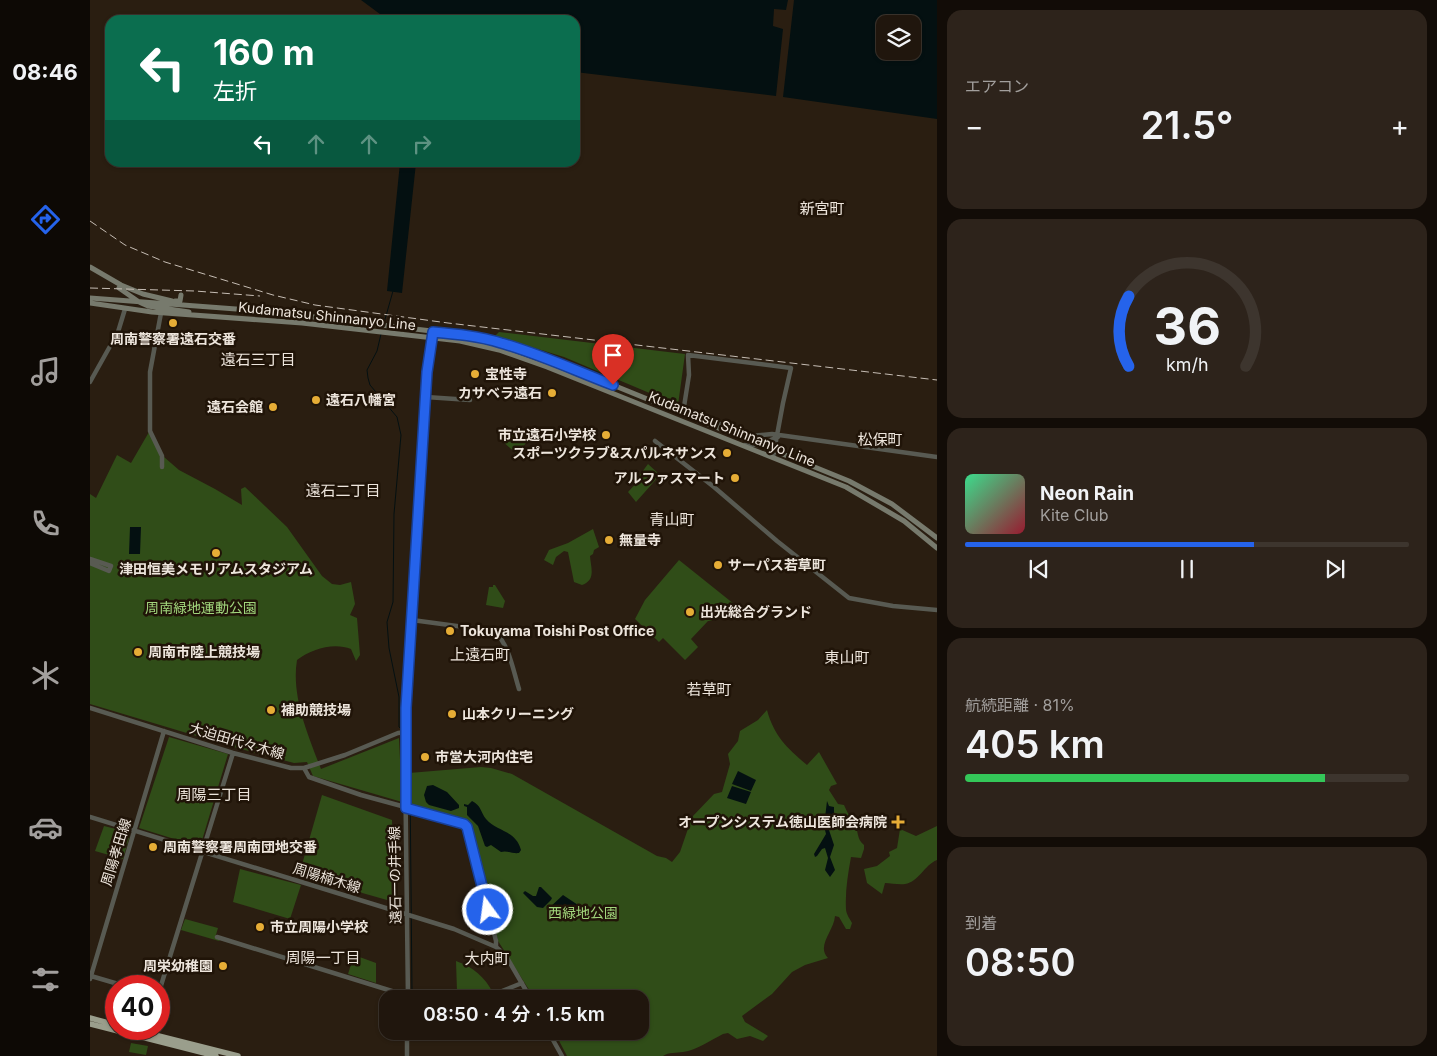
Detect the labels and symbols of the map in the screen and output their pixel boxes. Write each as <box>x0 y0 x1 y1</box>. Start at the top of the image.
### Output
district label: 新宮町 <box>799 199 845 218</box>
street label: Kudamatsu Shinnanyo Line <box>237 298 417 333</box>
marker: 周南警察署遠石交番 <box>167 317 179 329</box>
place label: 周南警察署遠石交番 <box>110 330 236 347</box>
pin <box>592 334 634 385</box>
district label: 遠石三丁目 <box>220 350 296 369</box>
place label: 宝性寺 <box>485 365 527 382</box>
marker: 宝性寺 <box>469 368 481 380</box>
place label: カサベラ遠石 <box>458 384 542 401</box>
marker: カサベラ遠石 <box>546 387 558 399</box>
street label: Kudamatsu Shinnanyo Line <box>646 387 818 470</box>
place label: 遠石八幡宮 <box>326 391 396 408</box>
marker: 遠石八幡宮 <box>310 394 322 406</box>
place label: 遠石会館 <box>207 398 263 415</box>
marker: 遠石会館 <box>267 401 279 413</box>
place label: 市立遠石小学校 <box>498 426 596 443</box>
marker: 市立遠石小学校 <box>600 429 612 441</box>
district label: 松保町 <box>857 430 903 449</box>
place label: スポーツクラブ&スパルネサンス <box>512 444 717 461</box>
marker: スポーツクラブ&スパルネサンス <box>721 447 733 459</box>
place label: アルファスマート <box>614 469 725 486</box>
marker: アルファスマート <box>729 472 741 484</box>
district label: 遠石二丁目 <box>305 481 381 500</box>
district label: 青山町 <box>649 510 695 529</box>
place label: 無量寺 <box>619 531 661 548</box>
marker: 無量寺 <box>603 534 615 546</box>
marker: 津田恒美メモリアムスタジアム <box>210 547 222 559</box>
place label: サーパス若草町 <box>728 556 826 573</box>
marker: サーパス若草町 <box>712 559 724 571</box>
place label: 津田恒美メモリアムスタジアム <box>119 560 313 577</box>
park label: 周南緑地運動公園 <box>145 599 257 616</box>
place label: 出光総合グランド <box>700 603 812 620</box>
marker: 出光総合グランド <box>684 606 696 618</box>
place label: Tokuyama Toishi Post Office <box>460 622 654 639</box>
marker: Tokuyama Toishi Post Office <box>444 625 456 637</box>
place label: 周南市陸上競技場 <box>148 643 260 660</box>
district label: 上遠石町 <box>450 645 510 664</box>
marker: 周南市陸上競技場 <box>132 646 144 658</box>
district label: 東山町 <box>824 648 870 667</box>
district label: 若草町 <box>686 680 732 699</box>
place label: 補助競技場 <box>281 701 351 718</box>
marker: 補助競技場 <box>265 704 277 716</box>
place label: 山本クリーニング <box>462 705 574 722</box>
marker: 山本クリーニング <box>446 708 458 720</box>
street label: 大迫田代々木線 <box>188 719 287 762</box>
place label: 市営大河内住宅 <box>435 748 533 765</box>
marker: 市営大河内住宅 <box>419 751 431 763</box>
district label: 周陽三丁目 <box>176 785 252 804</box>
place label: オープンシステム徳山医師会病院 <box>678 813 887 830</box>
marker: オープンシステム徳山医師会病院 <box>891 815 905 829</box>
street label: 周陽孝田線 <box>97 816 134 888</box>
street label: 遠石一の井手線 <box>385 826 404 924</box>
place label: 周南警察署周南団地交番 <box>163 838 317 855</box>
marker: 周南警察署周南団地交番 <box>147 841 159 853</box>
street label: 周陽楠木線 <box>291 859 363 896</box>
position arrow <box>461 883 513 935</box>
park label: 西緑地公園 <box>548 904 618 921</box>
place label: 市立周陽小学校 <box>270 918 368 935</box>
marker: 市立周陽小学校 <box>254 921 266 933</box>
district label: 周陽一丁目 <box>285 948 361 967</box>
district label: 大内町 <box>464 949 510 968</box>
place label: 周栄幼稚園 <box>143 957 213 974</box>
marker: 周栄幼稚園 <box>217 960 229 972</box>
speed limit sign: 40 <box>105 975 170 1040</box>

